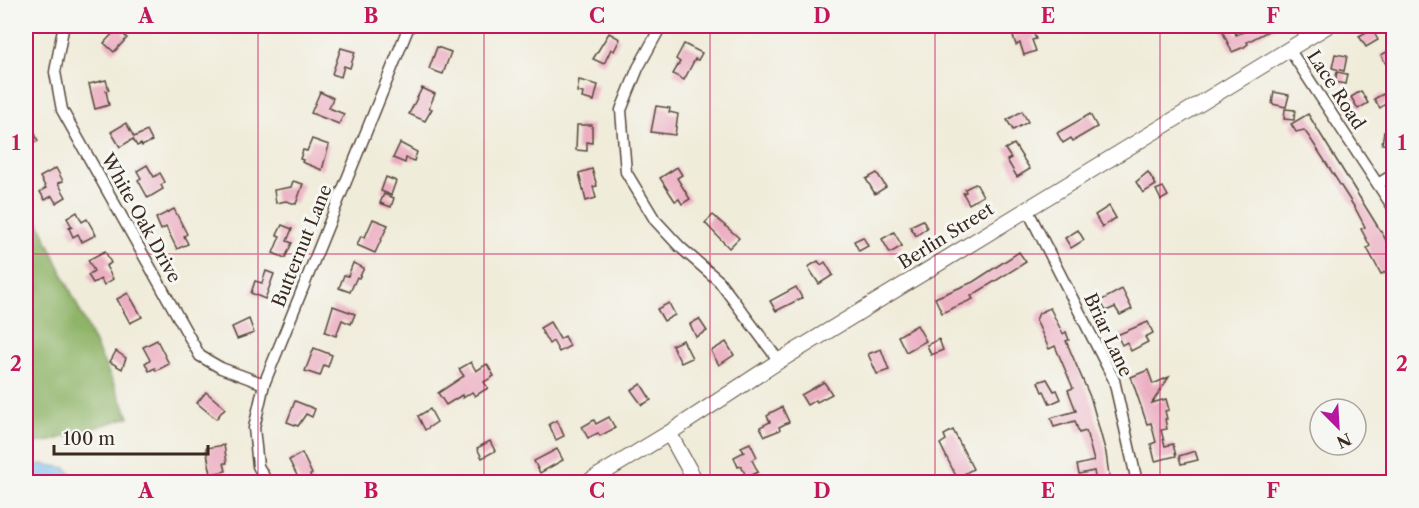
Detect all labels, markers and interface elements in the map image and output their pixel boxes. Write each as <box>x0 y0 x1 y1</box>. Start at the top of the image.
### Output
text: A <box>137 4 154 28</box>
text: B <box>364 4 379 28</box>
text: C <box>589 4 605 28</box>
text: D <box>813 4 831 28</box>
text: E <box>1041 4 1055 28</box>
text: F <box>1266 4 1280 28</box>
street label: Lace Road <box>1302 46 1370 134</box>
text: 1 <box>12 131 21 155</box>
text: 1 <box>1398 131 1407 155</box>
street label: White Oak Drive <box>96 149 186 286</box>
street label: Butternut Lane <box>267 182 337 310</box>
street label: Berlin Street <box>894 198 998 274</box>
street label: Briar Lane <box>1079 290 1137 380</box>
text: 2 <box>10 352 22 376</box>
text: 2 <box>1396 352 1408 376</box>
north arrow <box>1308 397 1368 457</box>
scale bar <box>54 418 208 456</box>
text: 100 m <box>63 428 115 450</box>
text: N <box>1334 429 1355 453</box>
text: A <box>137 479 154 503</box>
text: B <box>364 479 379 503</box>
text: C <box>589 479 605 503</box>
text: D <box>813 479 831 503</box>
text: E <box>1041 479 1055 503</box>
text: F <box>1266 479 1280 503</box>

